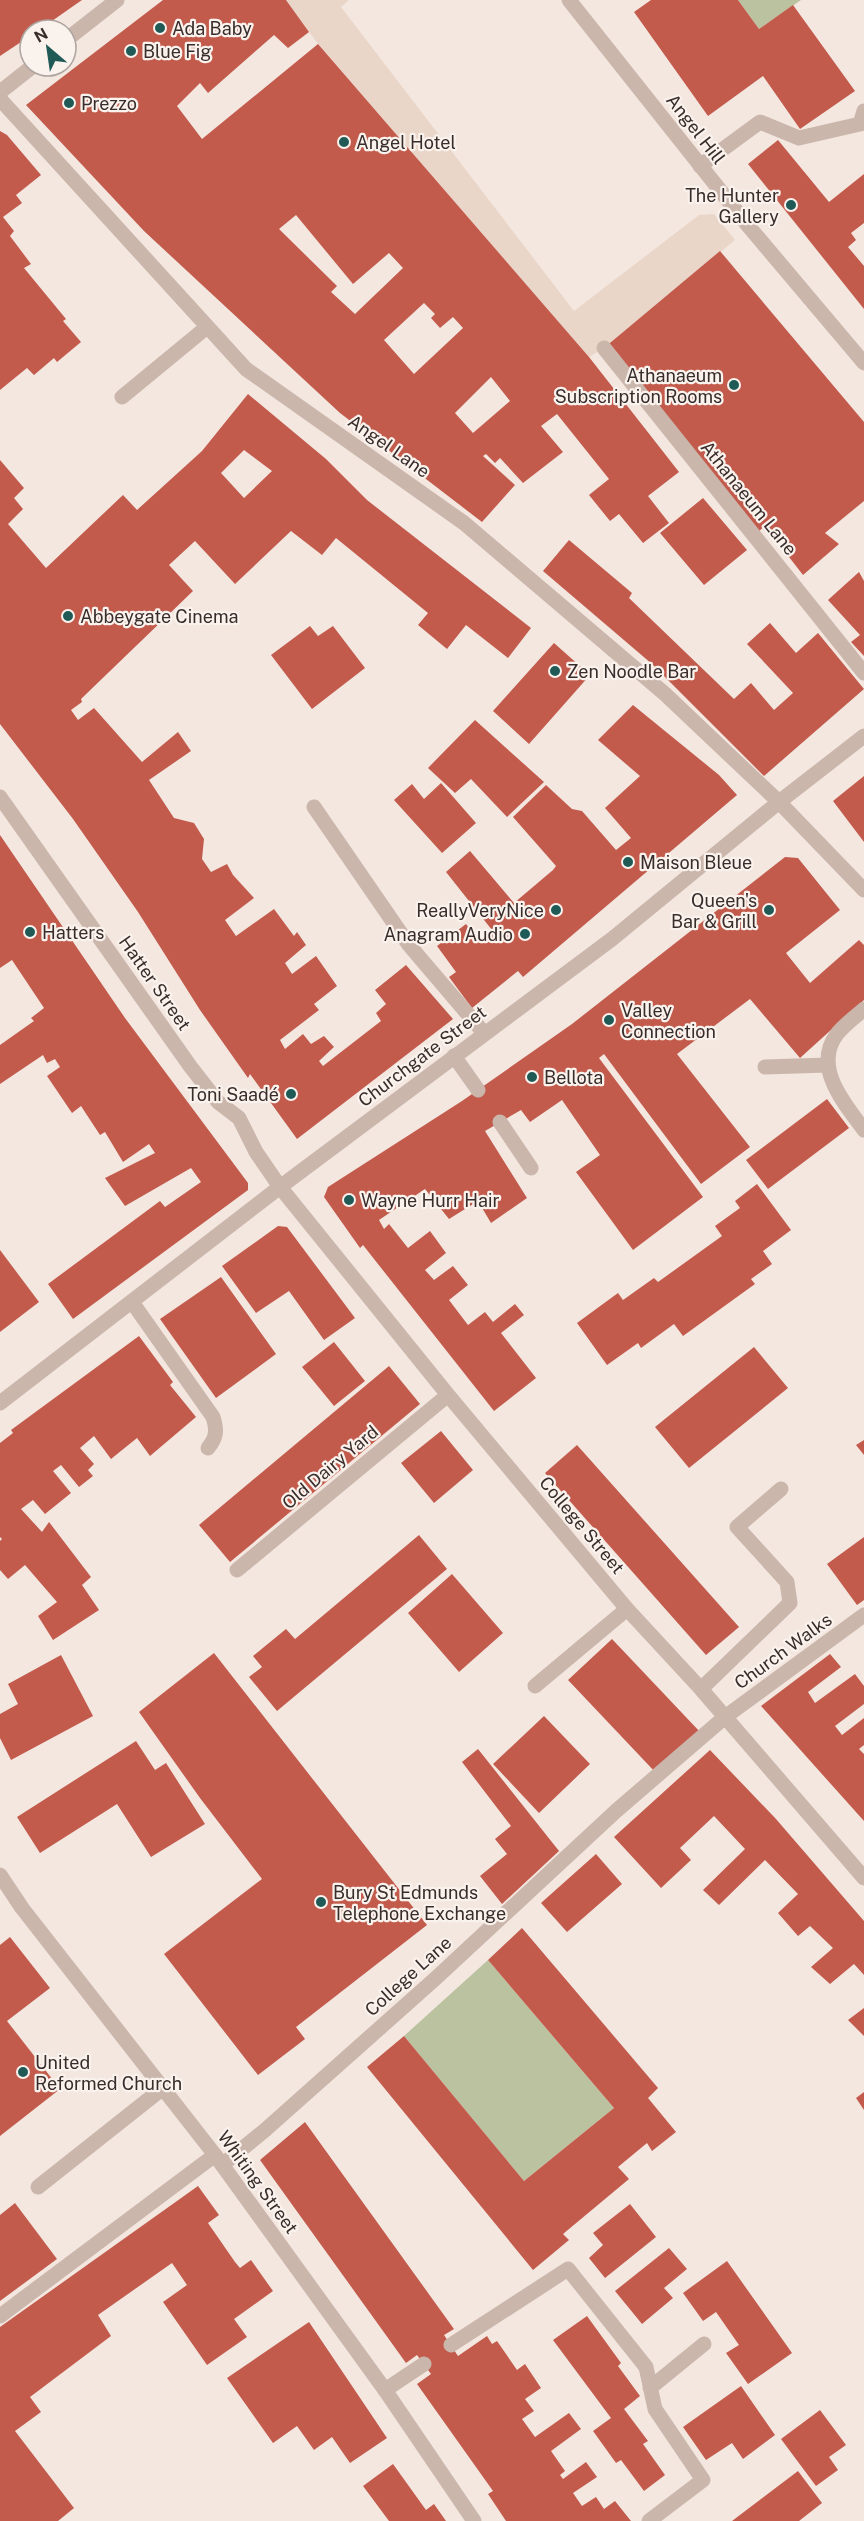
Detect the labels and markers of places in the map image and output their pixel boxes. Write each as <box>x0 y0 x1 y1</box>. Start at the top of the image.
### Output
place label: Ada Baby <box>172 18 252 39</box>
marker: Ada Baby <box>153 21 167 35</box>
place label: Blue Fig <box>143 41 211 62</box>
marker: Blue Fig <box>124 44 138 58</box>
place label: Prezzo <box>81 93 137 114</box>
marker: Prezzo <box>62 96 76 110</box>
place label: Angel Hotel <box>356 132 456 153</box>
marker: Angel Hotel <box>337 135 351 149</box>
place label: The Hunter Gallery <box>685 185 779 227</box>
marker: The Hunter Gallery <box>784 198 798 212</box>
place label: Athanaeum Subscription Rooms <box>555 365 722 407</box>
marker: Athanaeum Subscription Rooms <box>727 378 741 392</box>
place label: Abbeygate Cinema <box>80 606 238 627</box>
marker: Abbeygate Cinema <box>61 609 75 623</box>
place label: Zen Noodle Bar <box>567 661 696 682</box>
marker: Zen Noodle Bar <box>548 664 562 678</box>
place label: Maison Bleue <box>640 852 752 873</box>
marker: Maison Bleue <box>621 855 635 869</box>
place label: Queen's Bar & Grill <box>671 890 757 932</box>
place label: ReallyVeryNice <box>416 900 544 921</box>
marker: ReallyVeryNice <box>549 903 563 917</box>
marker: Queen's Bar & Grill <box>762 903 776 917</box>
place label: Hatters <box>42 922 104 943</box>
place label: Anagram Audio <box>384 924 513 945</box>
marker: Hatters <box>23 925 37 939</box>
marker: Anagram Audio <box>518 927 532 941</box>
place label: Valley Connection <box>621 1000 716 1042</box>
marker: Valley Connection <box>602 1013 616 1027</box>
place label: Bellota <box>544 1067 603 1088</box>
marker: Bellota <box>525 1070 539 1084</box>
place label: Toni Saadé <box>187 1084 279 1105</box>
marker: Toni Saadé <box>284 1087 298 1101</box>
place label: Wayne Hurr Hair <box>361 1190 500 1211</box>
marker: Wayne Hurr Hair <box>342 1193 356 1207</box>
place label: Bury St Edmunds Telephone Exchange <box>333 1882 506 1924</box>
marker: Bury St Edmunds Telephone Exchange <box>314 1895 328 1909</box>
place label: United Reformed Church <box>35 2052 182 2094</box>
marker: United Reformed Church <box>16 2065 30 2079</box>

